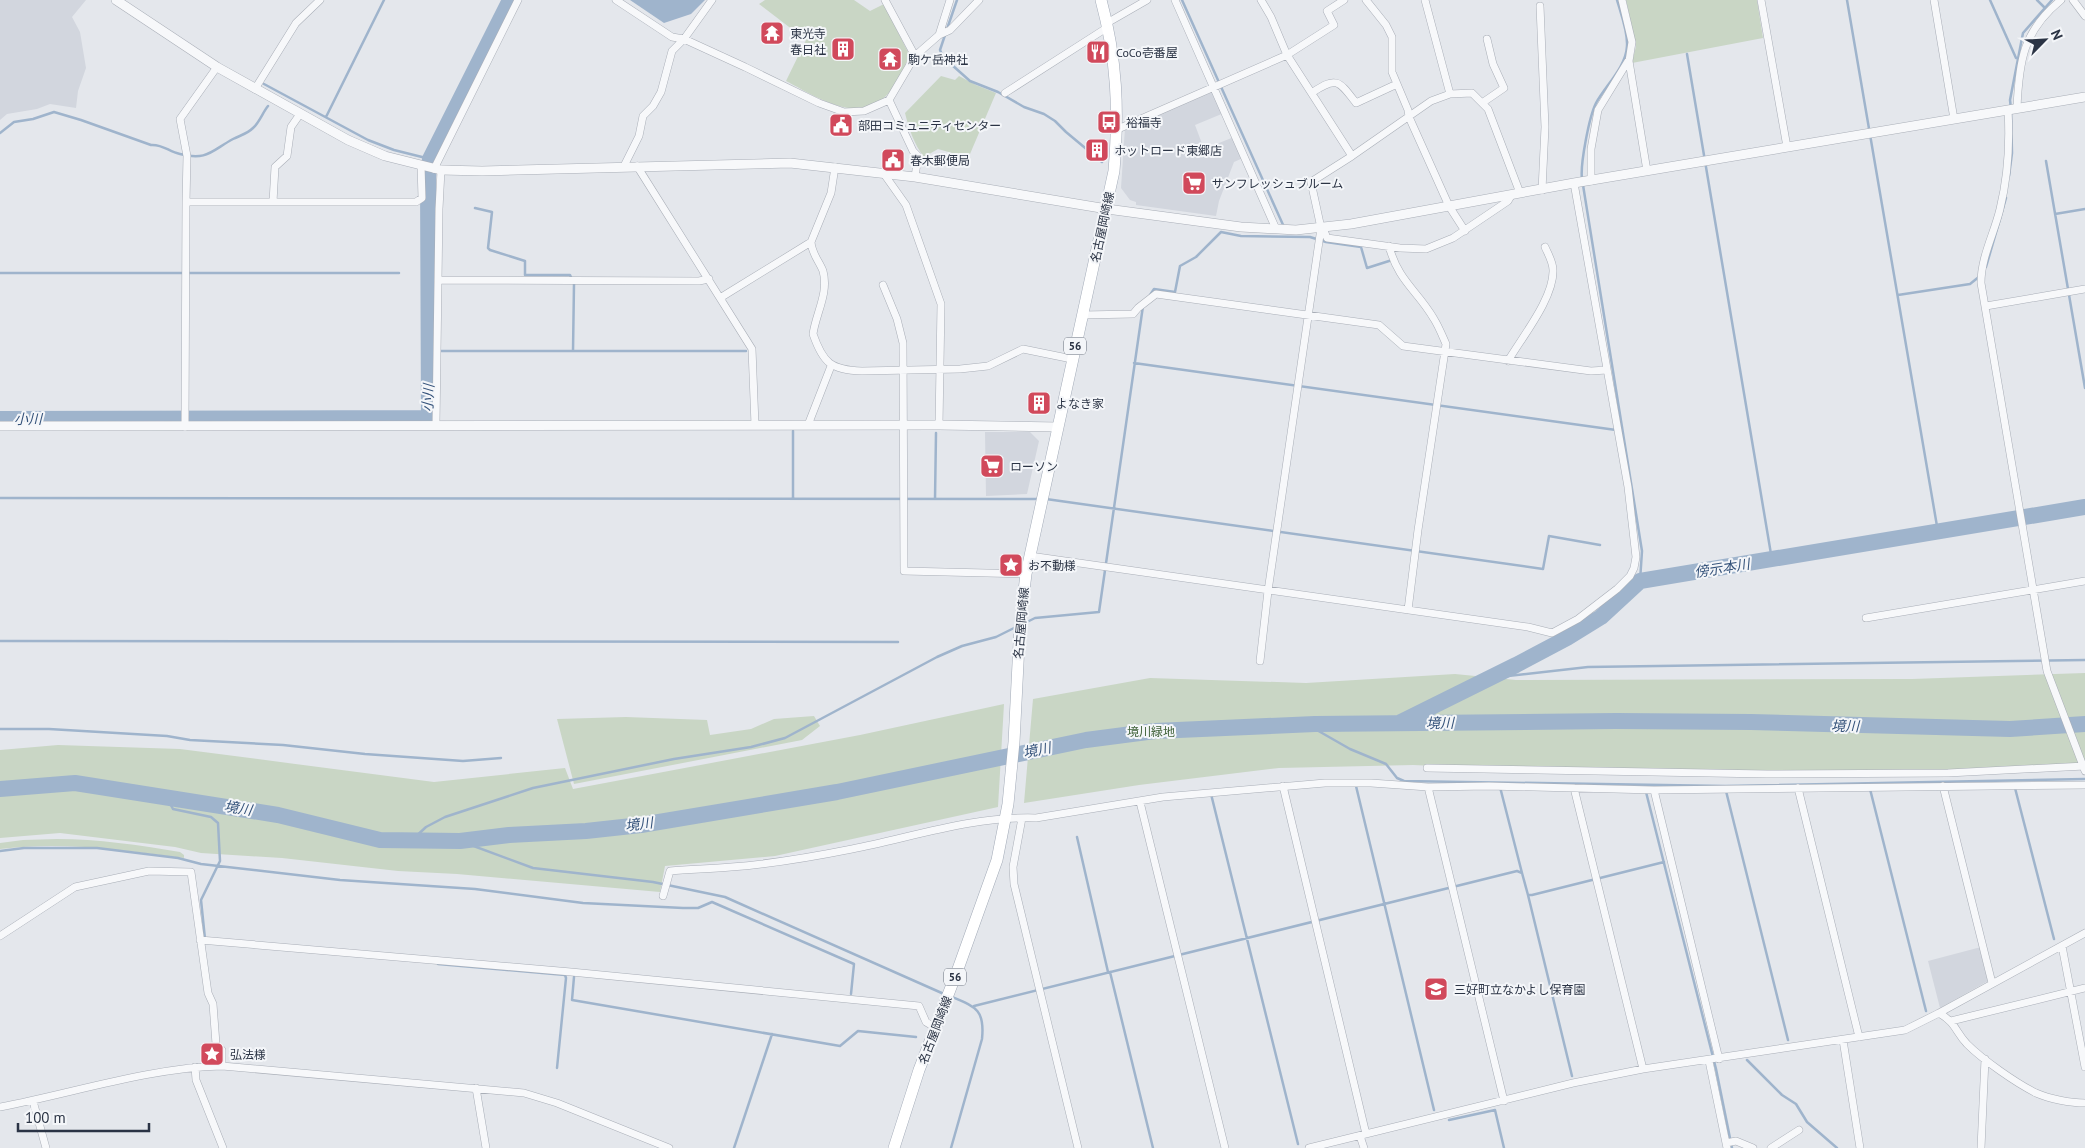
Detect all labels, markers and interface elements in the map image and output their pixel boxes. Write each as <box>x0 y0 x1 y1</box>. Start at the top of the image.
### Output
north arrow <box>2020 15 2070 65</box>
temple icon: 東光寺 <box>759 20 785 46</box>
place label: 東光寺 <box>790 26 826 41</box>
text: N <box>2047 27 2067 43</box>
building icon: 春日社 <box>830 36 856 62</box>
restaurant icon: CoCo壱番屋 <box>1085 39 1111 65</box>
place label: 春日社 <box>790 42 826 57</box>
place label: CoCo壱番屋 <box>1116 45 1178 60</box>
temple icon: 駒ケ岳神社 <box>877 46 903 72</box>
place label: 駒ケ岳神社 <box>908 52 968 67</box>
bus stop icon: 裕福寺 <box>1096 109 1122 135</box>
public building icon: 部田コミュニティセンター <box>828 112 854 138</box>
place label: 裕福寺 <box>1126 115 1162 130</box>
place label: 部田コミュニティセンター <box>858 118 1001 133</box>
building icon: ホットロード東郷店 <box>1084 137 1110 163</box>
place label: ホットロード東郷店 <box>1114 143 1222 158</box>
public building icon: 春木郵便局 <box>880 147 906 173</box>
place label: 春木郵便局 <box>910 153 970 168</box>
supermarket icon: サンフレッシュブルーム <box>1181 170 1207 196</box>
place label: サンフレッシュブルーム <box>1212 176 1343 191</box>
street label: 名古屋岡崎線 <box>1087 190 1117 264</box>
road number: 56 <box>1064 338 1086 354</box>
water label: 小川 <box>418 382 438 412</box>
building icon: よなき家 <box>1026 390 1052 416</box>
place label: よなき家 <box>1056 396 1104 411</box>
water label: 小川 <box>14 410 44 428</box>
supermarket icon: ローソン <box>979 453 1005 479</box>
place label: ローソン <box>1010 459 1058 474</box>
place icon: お不動様 <box>998 552 1024 578</box>
water label: 傍示本川 <box>1693 554 1753 581</box>
place label: お不動様 <box>1028 558 1076 573</box>
street label: 名古屋岡崎線 <box>1010 586 1032 660</box>
water label: 境川 <box>1426 714 1456 732</box>
water label: 境川 <box>1831 717 1861 735</box>
park label: 境川緑地 <box>1127 724 1175 739</box>
water label: 境川 <box>1021 738 1055 762</box>
water label: 境川 <box>223 797 255 819</box>
water label: 境川 <box>624 813 656 835</box>
road number: 56 <box>944 969 966 986</box>
school or university icon: 三好町立なかよし保育園 <box>1423 976 1449 1002</box>
place label: 三好町立なかよし保育園 <box>1454 982 1585 997</box>
street label: 名古屋岡崎線 <box>915 994 955 1066</box>
place icon: 弘法様 <box>199 1041 225 1067</box>
place label: 弘法様 <box>230 1047 266 1062</box>
scale bar <box>18 1100 149 1132</box>
text: 100 m <box>25 1108 66 1127</box>

